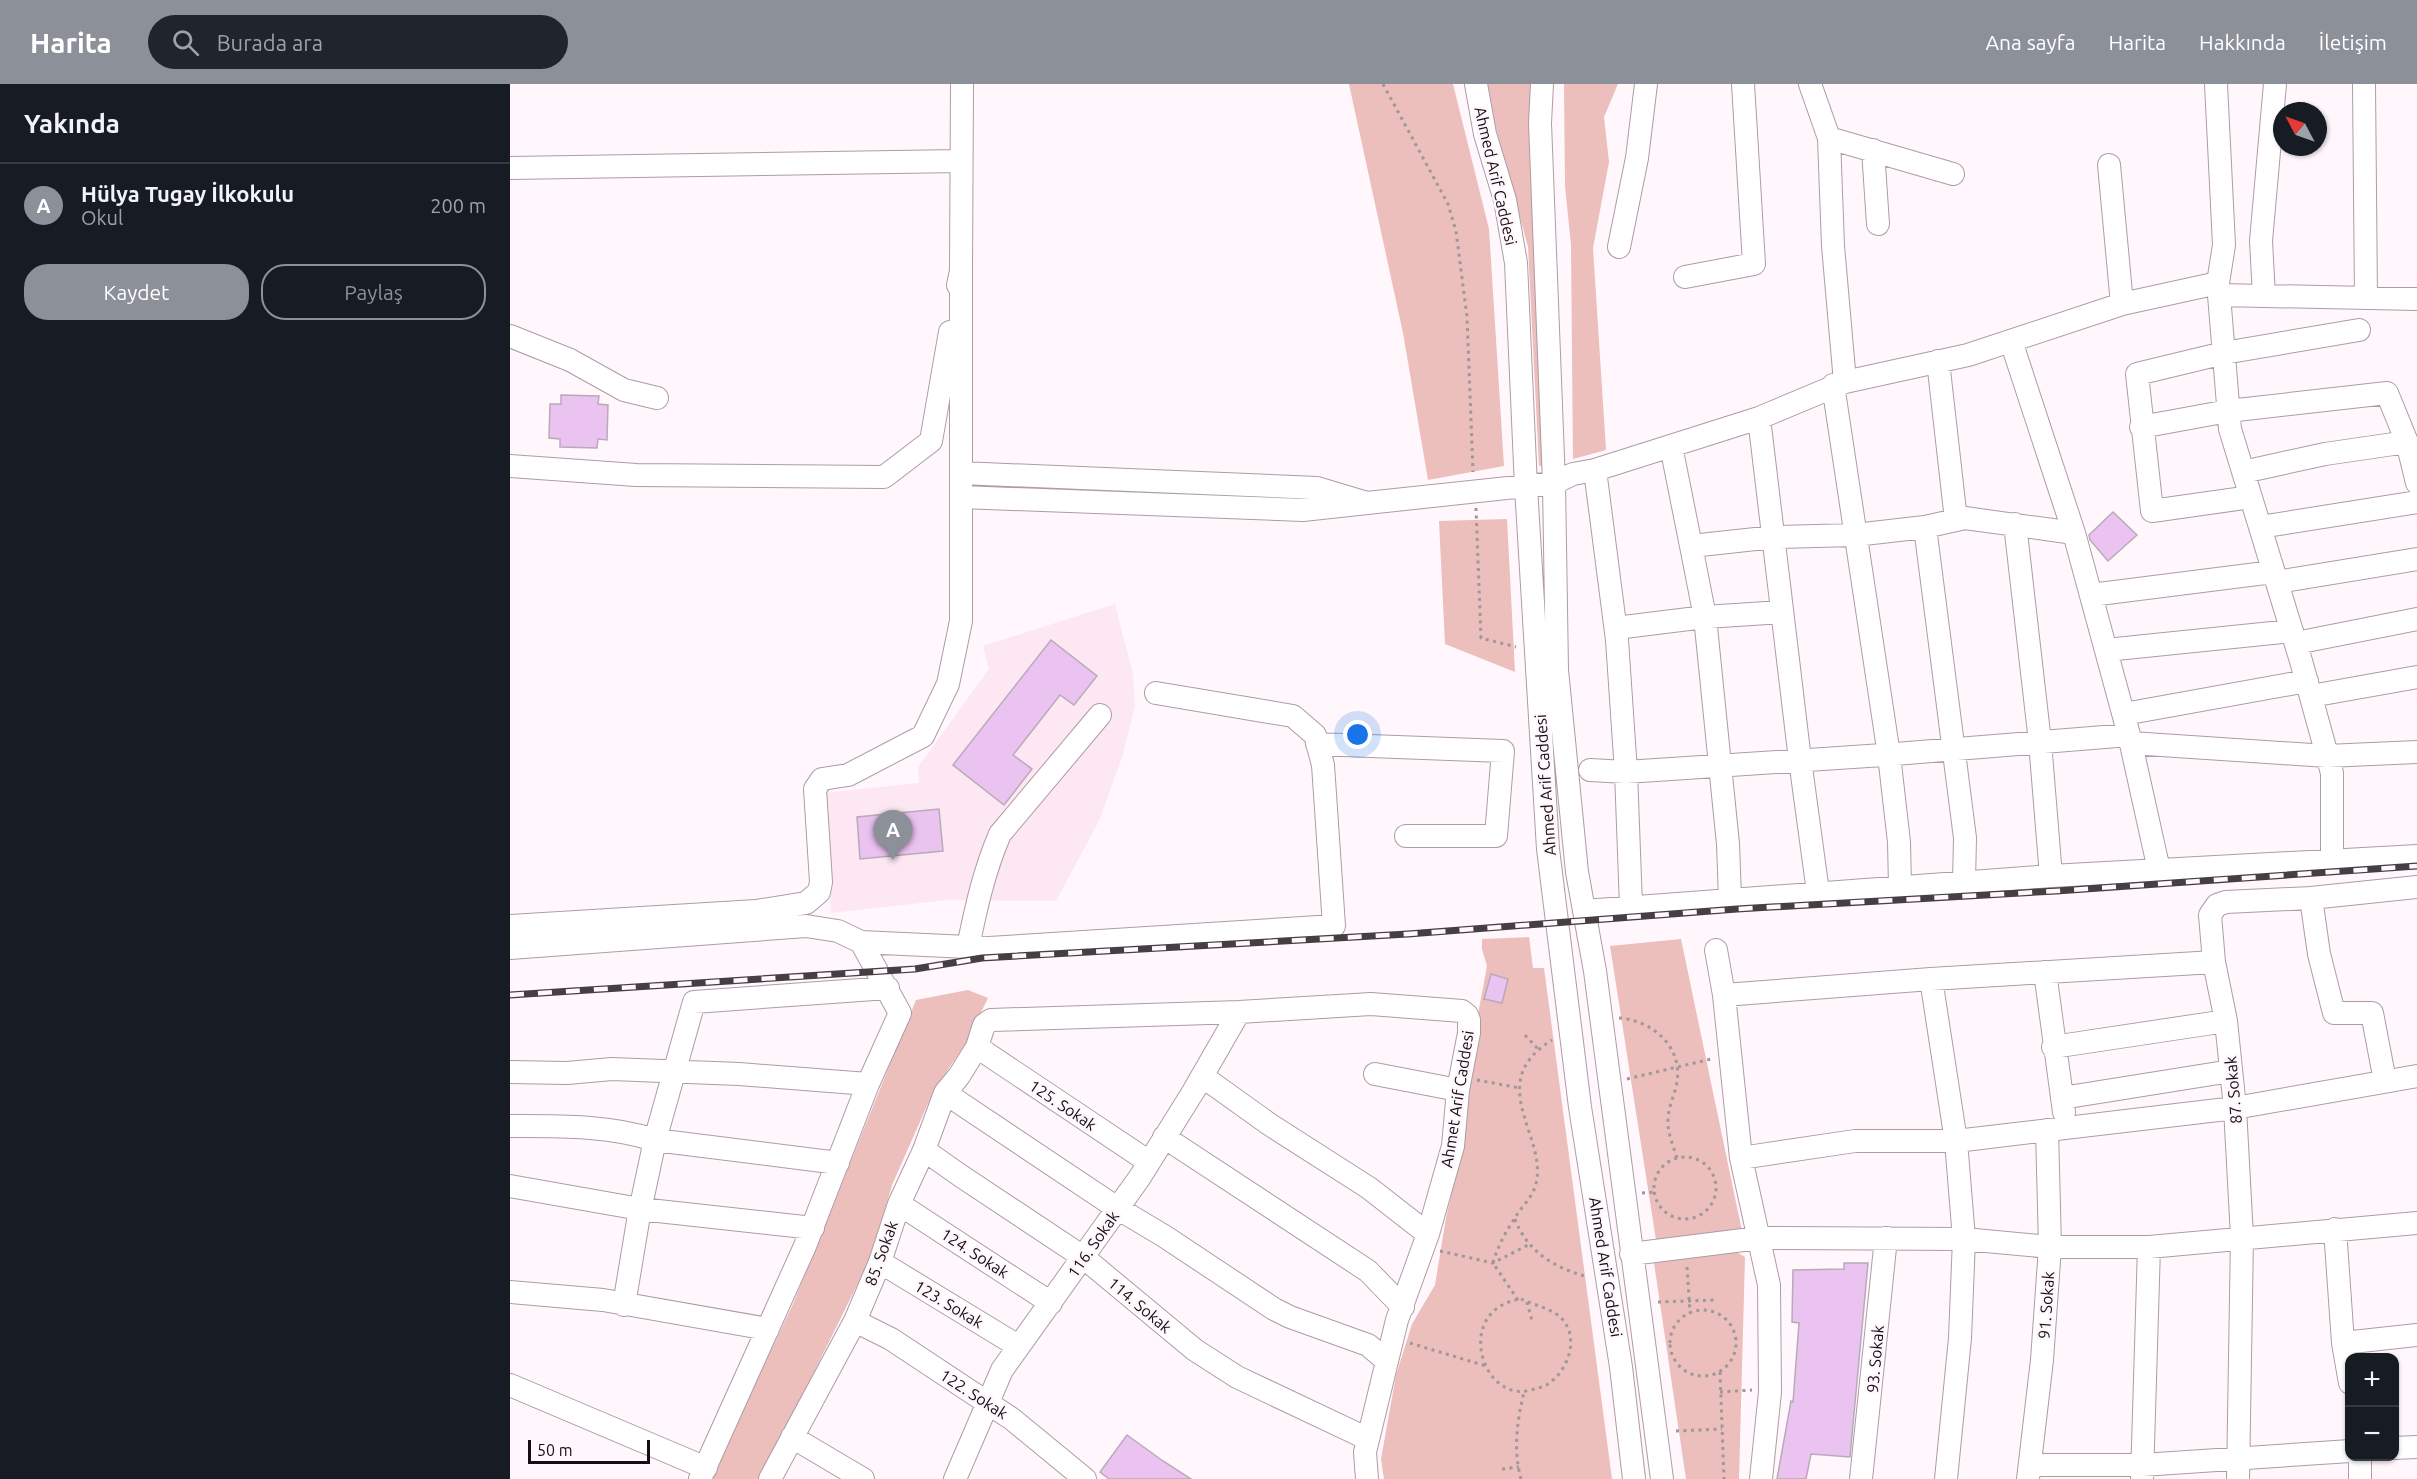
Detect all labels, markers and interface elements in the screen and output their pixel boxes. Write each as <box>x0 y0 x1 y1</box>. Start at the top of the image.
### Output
search box <box>148 15 568 69</box>
icon: search <box>169 26 202 59</box>
text: Harita <box>30 27 112 58</box>
text: Burada ara <box>217 30 323 55</box>
text: Ana sayfa <box>1985 30 2076 54</box>
text: Harita <box>2109 30 2166 54</box>
text: Hakkında <box>2199 30 2286 54</box>
text: İletişim <box>2319 30 2387 54</box>
north arrow <box>2273 102 2327 156</box>
street label: Ahmed Arif Caddesi <box>1471 105 1521 247</box>
text: Yakında <box>24 109 120 138</box>
text: Hülya Tugay İlkokulu <box>81 181 294 206</box>
text: A <box>36 194 51 217</box>
text: 200 m <box>430 194 486 217</box>
text: Okul <box>81 206 123 229</box>
button: Kaydet <box>24 264 249 320</box>
button: Paylaş <box>261 264 486 320</box>
street label: Ahmed Arif Caddesi <box>1531 714 1559 856</box>
your location <box>1343 720 1372 749</box>
pin: A <box>874 810 913 860</box>
street label: Ahmet Arif Caddesi <box>1437 1029 1477 1169</box>
street label: 87. Sokak <box>2221 1055 2245 1125</box>
street label: 125. Sokak <box>1026 1076 1100 1134</box>
street label: Ahmed Arif Caddesi <box>1586 1196 1626 1338</box>
street label: 116. Sokak <box>1064 1207 1122 1281</box>
street label: 85. Sokak <box>861 1218 901 1288</box>
street label: 124. Sokak <box>938 1225 1012 1281</box>
street label: 91. Sokak <box>2035 1271 2057 1339</box>
street label: 114. Sokak <box>1105 1273 1175 1337</box>
street label: 123. Sokak <box>911 1277 987 1331</box>
street label: 93. Sokak <box>1863 1324 1887 1394</box>
map controls <box>2345 1353 2399 1461</box>
button: + <box>2345 1353 2399 1407</box>
street label: 122. Sokak <box>937 1366 1011 1422</box>
button: − <box>2345 1407 2399 1461</box>
scale bar <box>528 1437 650 1464</box>
text: 50 m <box>537 1441 573 1459</box>

